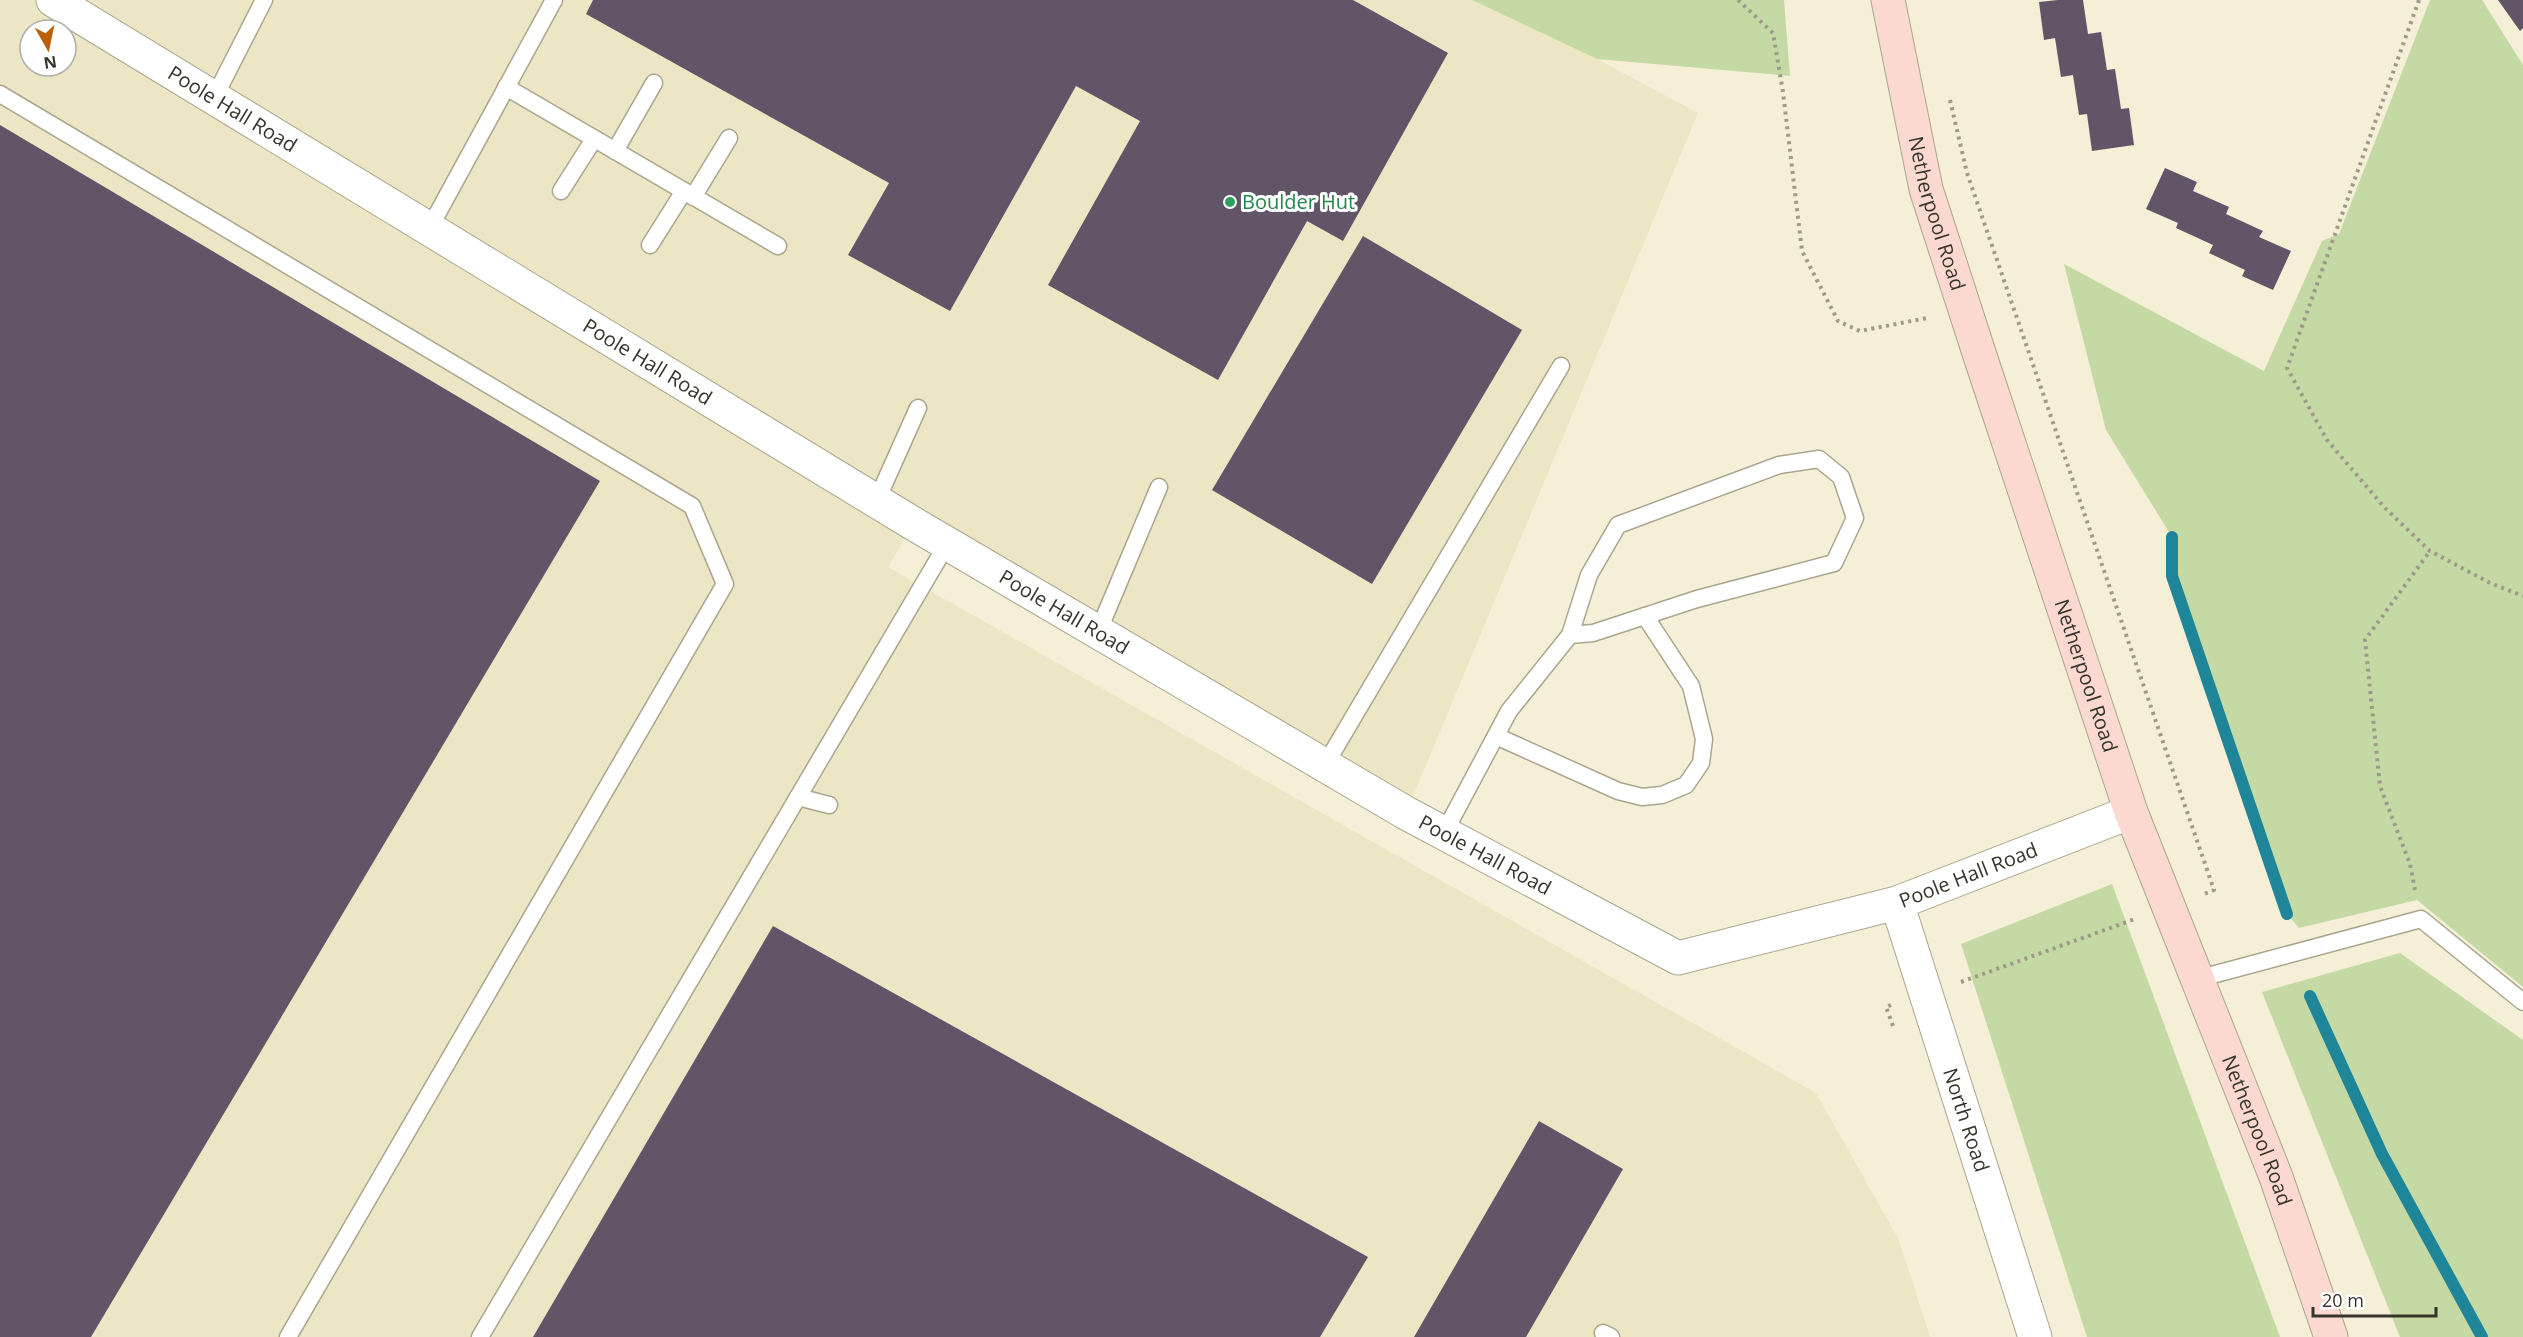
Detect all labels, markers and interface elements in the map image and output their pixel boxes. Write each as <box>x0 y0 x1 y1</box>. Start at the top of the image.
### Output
north arrow <box>18 18 78 78</box>
text: N <box>42 51 58 75</box>
street label: Poole Hall Road <box>163 59 302 158</box>
street label: Netherpool Road <box>1903 134 1972 294</box>
place label: Boulder Hut <box>1242 188 1355 215</box>
marker: Boulder Hut <box>1223 195 1237 209</box>
street label: Poole Hall Road <box>578 312 717 411</box>
street label: Poole Hall Road <box>994 563 1134 660</box>
street label: Netherpool Road <box>2048 596 2124 755</box>
street label: Poole Hall Road <box>1414 808 1556 901</box>
street label: Poole Hall Road <box>1895 836 2041 914</box>
street label: Netherpool Road <box>2216 1051 2299 1209</box>
street label: North Road <box>1937 1065 1996 1175</box>
scale bar <box>2313 1280 2436 1318</box>
text: 20 m <box>2322 1288 2364 1312</box>

